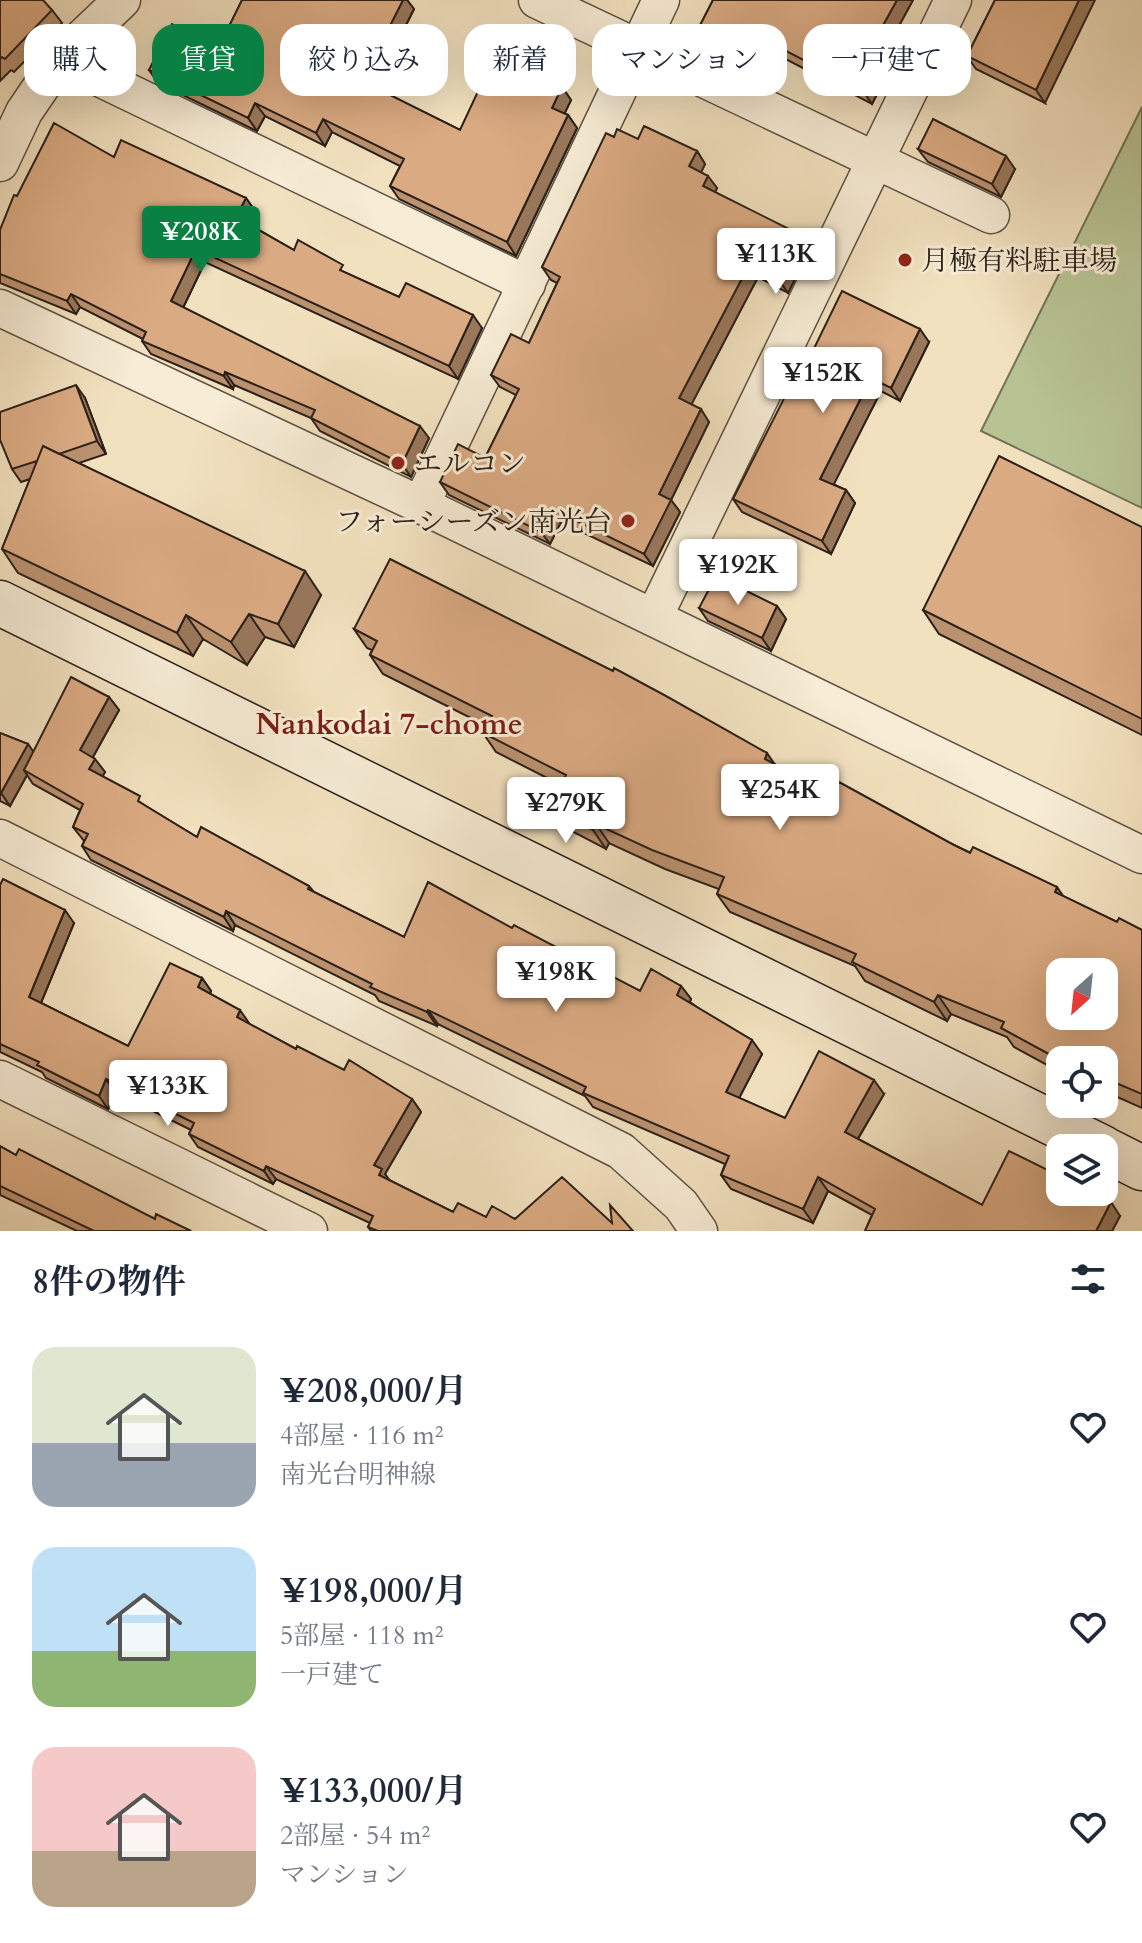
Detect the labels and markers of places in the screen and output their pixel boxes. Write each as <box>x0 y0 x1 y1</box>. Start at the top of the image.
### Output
pin: ¥208K <box>145 206 257 274</box>
pin: ¥113K <box>720 228 832 296</box>
place label: 月極有料駐車場 <box>921 242 1117 280</box>
marker: 月極有料駐車場 <box>896 251 914 269</box>
pin: ¥152K <box>767 347 879 415</box>
place label: エルコン <box>414 445 526 483</box>
marker: エルコン <box>389 454 407 472</box>
place label: フォーシーズン南光台 <box>335 503 612 541</box>
marker: フォーシーズン南光台 <box>619 512 637 530</box>
pin: ¥192K <box>682 539 794 607</box>
pin: ¥254K <box>724 764 836 832</box>
pin: ¥279K <box>510 777 622 845</box>
pin: ¥198K <box>500 946 612 1014</box>
pin: ¥133K <box>112 1060 224 1128</box>

